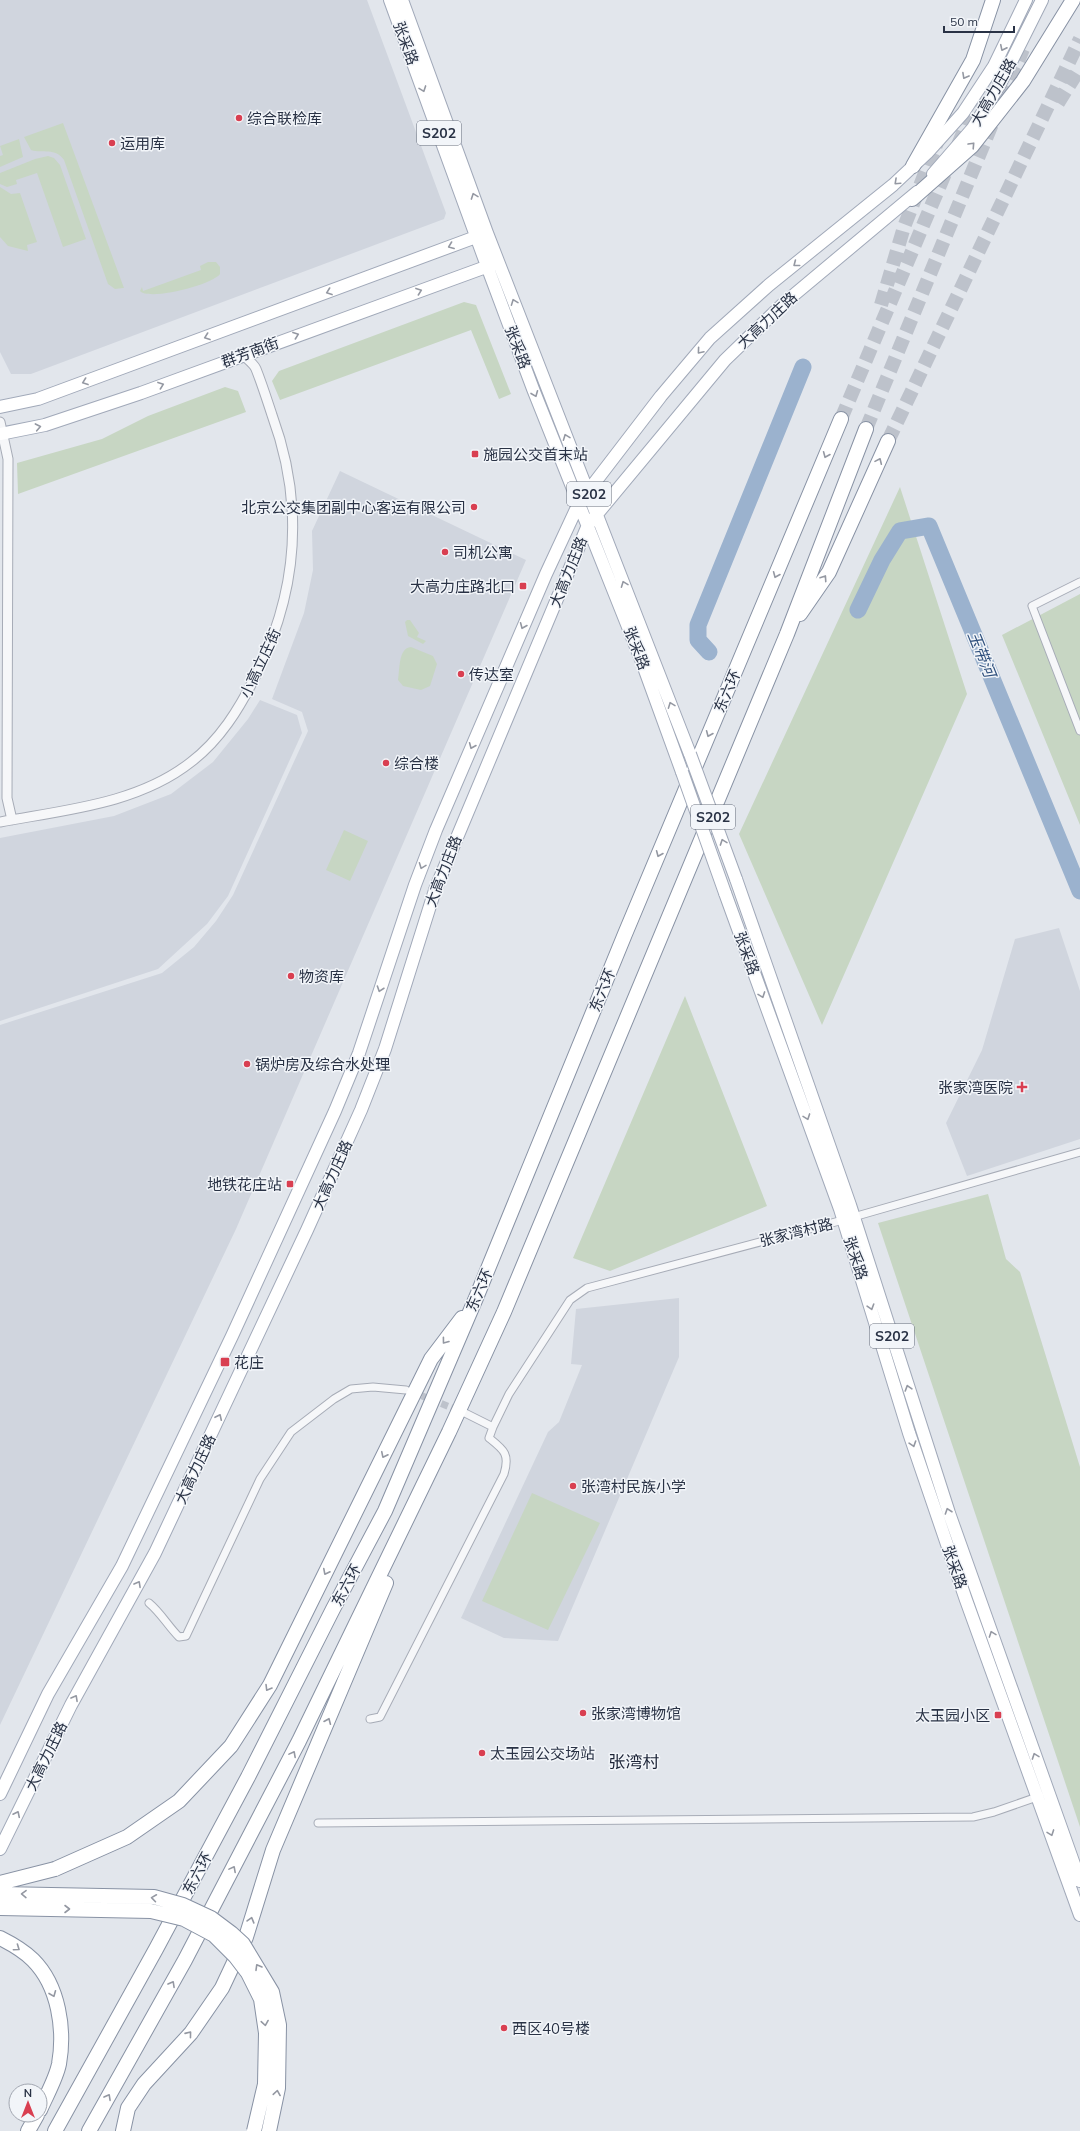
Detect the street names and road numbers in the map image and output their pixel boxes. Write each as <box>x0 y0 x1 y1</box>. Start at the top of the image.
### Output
street label: 张采路 <box>389 19 423 67</box>
street label: 大高力庄路 <box>966 55 1020 129</box>
road number: S202 <box>417 121 461 145</box>
street label: 大高力庄路 <box>733 287 801 353</box>
street label: 张采路 <box>501 323 535 371</box>
street label: 群芳南街 <box>219 333 281 371</box>
road number: S202 <box>567 482 611 506</box>
street label: 大高力庄路 <box>545 534 591 610</box>
street label: 张采路 <box>620 624 654 672</box>
street label: 小高立庄街 <box>236 625 284 701</box>
street label: 东六环 <box>709 667 745 715</box>
road number: S202 <box>691 805 735 829</box>
street label: 大高力庄路 <box>421 833 465 909</box>
street label: 张采路 <box>730 929 764 977</box>
street label: 东六环 <box>585 966 619 1014</box>
street label: 大高力庄路 <box>308 1137 356 1213</box>
street label: 张家湾村路 <box>757 1214 835 1250</box>
street label: 张采路 <box>840 1234 872 1282</box>
street label: 东六环 <box>461 1266 497 1314</box>
road number: S202 <box>870 1324 914 1348</box>
street label: 大高力庄路 <box>171 1431 219 1507</box>
street label: 张采路 <box>939 1543 971 1591</box>
street label: 东六环 <box>327 1561 365 1609</box>
street label: 大高力庄路 <box>21 1718 71 1794</box>
street label: 东六环 <box>178 1849 216 1897</box>

